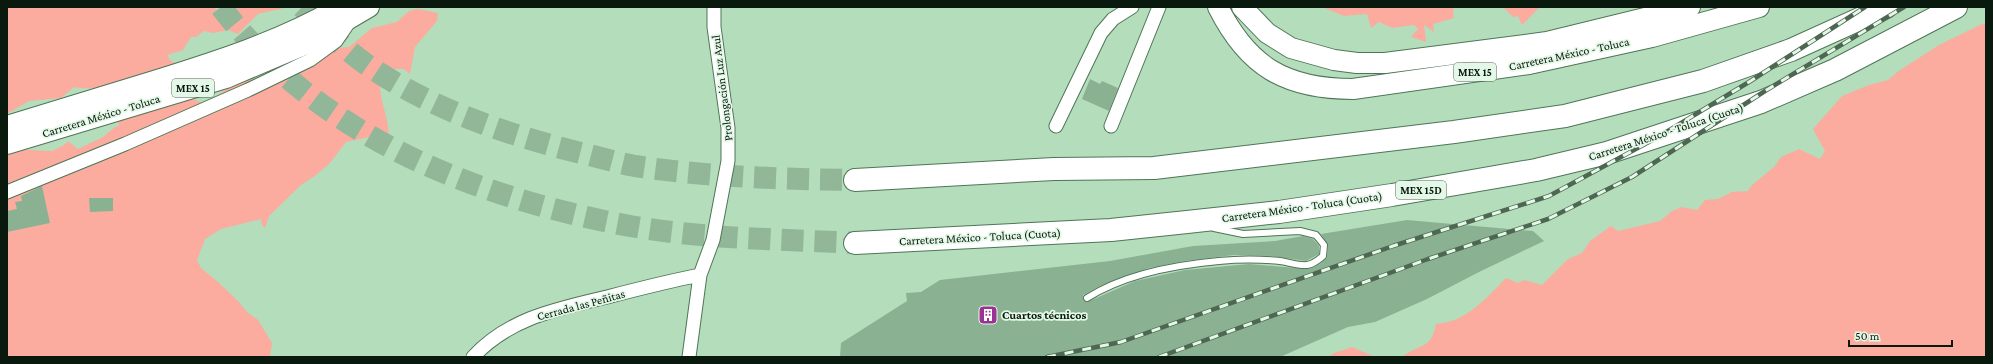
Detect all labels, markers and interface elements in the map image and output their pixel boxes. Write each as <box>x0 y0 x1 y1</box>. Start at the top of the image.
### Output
street label: Prolongación Luz Azul <box>709 34 735 142</box>
street label: Carretera México - Toluca <box>1507 34 1631 74</box>
road number: MEX 15 <box>1454 63 1496 81</box>
road number: MEX 15 <box>172 79 214 97</box>
street label: Carretera México - Toluca <box>40 91 162 141</box>
street label: Carretera México - Toluca (Cuota) <box>1587 100 1745 164</box>
road number: MEX 15D <box>1396 181 1446 199</box>
street label: Carretera México - Toluca (Cuota) <box>1221 189 1383 225</box>
street label: Carretera México - Toluca (Cuota) <box>899 226 1061 248</box>
street label: Cerrada las Peñitas <box>535 286 627 324</box>
building icon: Cuartos técnicos <box>977 304 999 326</box>
place label: Cuartos técnicos <box>1002 308 1086 322</box>
scale bar <box>1849 322 1952 348</box>
text: 50 m <box>1855 329 1880 343</box>

